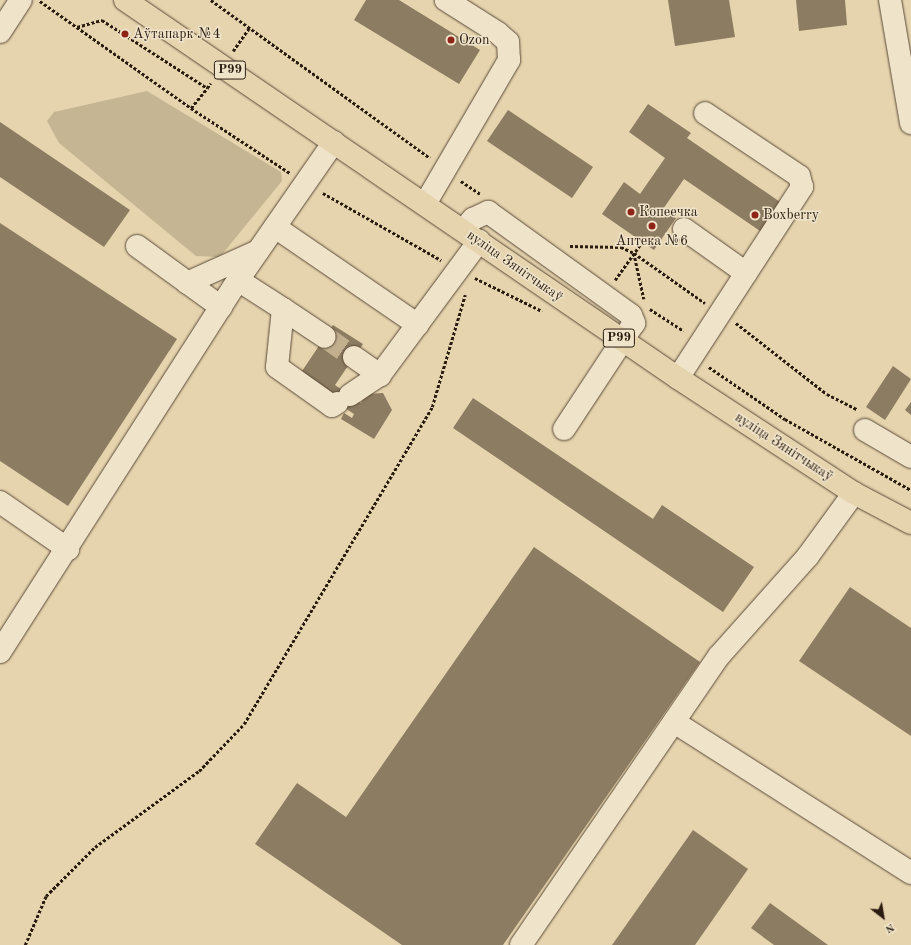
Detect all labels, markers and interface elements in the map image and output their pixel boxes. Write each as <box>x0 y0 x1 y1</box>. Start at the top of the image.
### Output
place label: Аўтапарк №4 <box>133 26 220 42</box>
marker: Аўтапарк №4 <box>120 29 130 39</box>
place label: Ozon <box>459 32 489 48</box>
marker: Ozon <box>446 35 456 45</box>
road number: Р99 <box>213 59 247 81</box>
place label: Копеечка <box>639 204 698 220</box>
marker: Копеечка <box>626 207 636 217</box>
place label: Boxberry <box>763 207 819 223</box>
marker: Boxberry <box>750 210 760 220</box>
marker: Аптека №6 <box>647 221 657 231</box>
street label: вуліца Зянітчыкаў <box>464 227 566 305</box>
place label: Аптека №6 <box>616 233 688 249</box>
road number: Р99 <box>602 327 636 349</box>
street label: вуліца Зянітчыкаў <box>732 409 836 485</box>
north arrow <box>863 897 903 937</box>
text: N <box>883 921 896 935</box>

